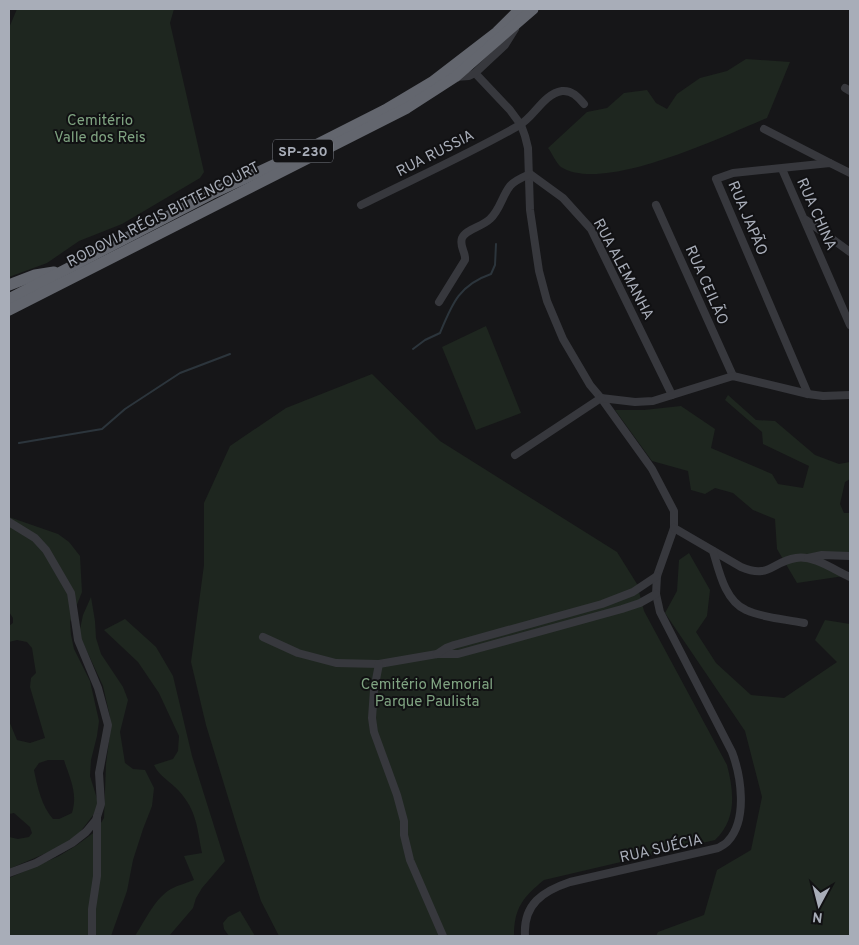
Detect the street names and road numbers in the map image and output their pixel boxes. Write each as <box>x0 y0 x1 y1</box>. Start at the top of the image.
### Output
street label: RUA RUSSIA <box>394 127 478 182</box>
road number: SP-230 <box>273 140 333 162</box>
street label: RODOVIA RÉGIS BITTENCOURT <box>64 157 263 272</box>
street label: RUA CHINA <box>791 175 840 254</box>
street label: RUA JAPÃO <box>722 178 772 259</box>
street label: RUA ALEMANHA <box>588 216 657 324</box>
street label: RUA CEILÃO <box>680 243 732 328</box>
street label: RUA SUÉCIA <box>618 830 705 868</box>

